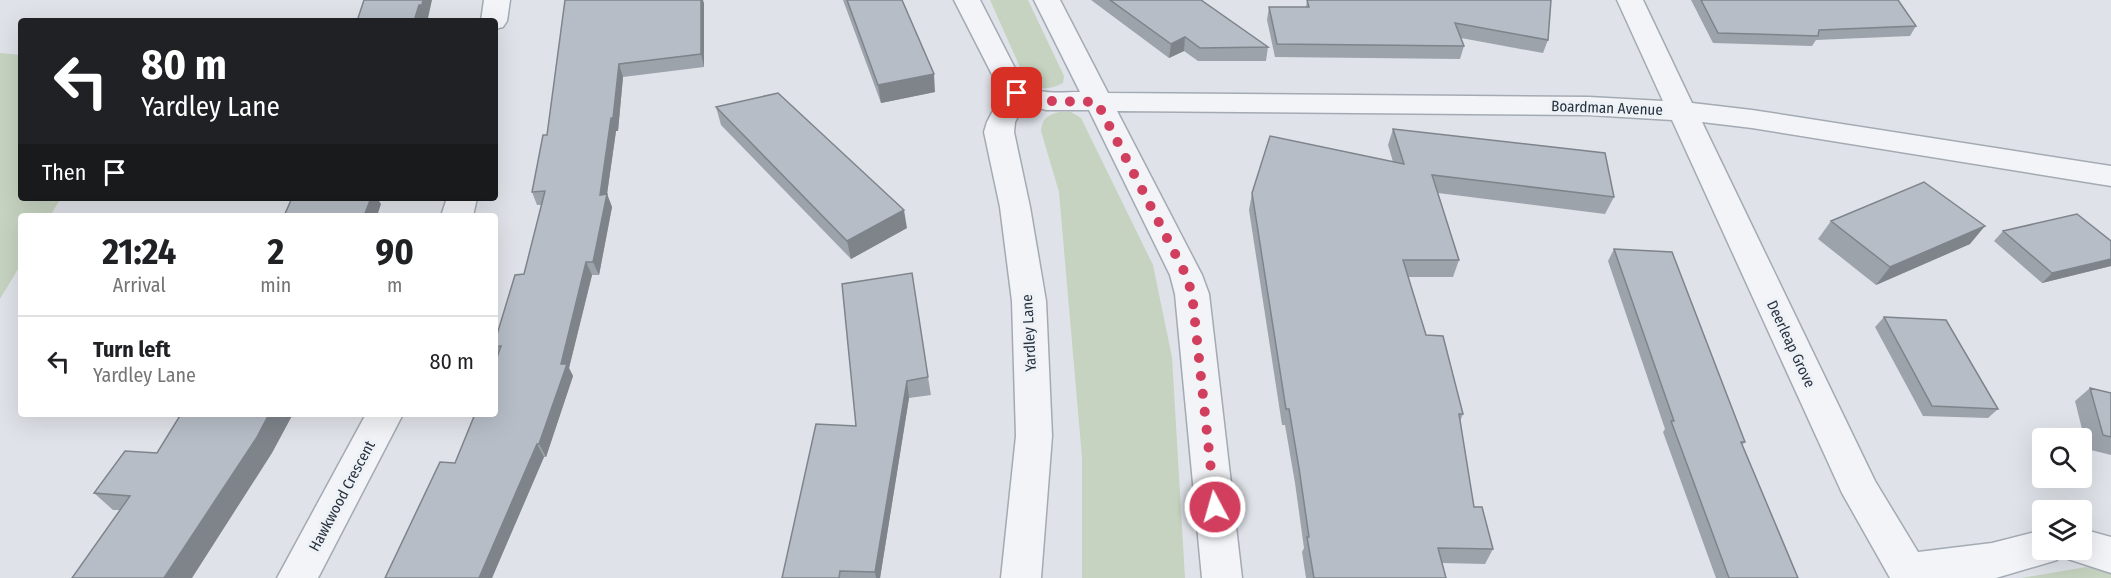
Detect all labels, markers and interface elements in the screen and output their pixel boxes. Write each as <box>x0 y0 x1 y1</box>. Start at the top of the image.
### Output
text: 80 m <box>141 40 227 90</box>
icon: left <box>42 42 120 120</box>
pin <box>991 67 1042 118</box>
icon: arrive <box>1000 76 1033 109</box>
text: Yardley Lane <box>141 91 280 123</box>
street label: Boardman Avenue <box>1551 97 1663 119</box>
icon: arrive <box>98 156 131 189</box>
text: Then <box>42 159 86 186</box>
text: 21:24 <box>102 230 176 274</box>
text: 2 <box>268 230 284 274</box>
text: 90 <box>376 230 414 274</box>
text: Arrival <box>113 273 166 297</box>
text: min <box>260 273 291 297</box>
text: m <box>387 273 402 297</box>
street label: Yardley Lane <box>1018 294 1040 372</box>
street label: Deerleap Grove <box>1763 298 1819 390</box>
text: Turn left <box>93 336 171 363</box>
icon: left <box>42 345 75 378</box>
text: 80 m <box>429 348 474 375</box>
text: Yardley Lane <box>93 363 196 387</box>
map controls <box>2032 428 2092 560</box>
button: search <box>2032 428 2092 488</box>
street label: Hawkwood Crescent <box>305 438 379 554</box>
position arrow <box>1183 475 1247 539</box>
button: layers <box>2032 500 2092 560</box>

